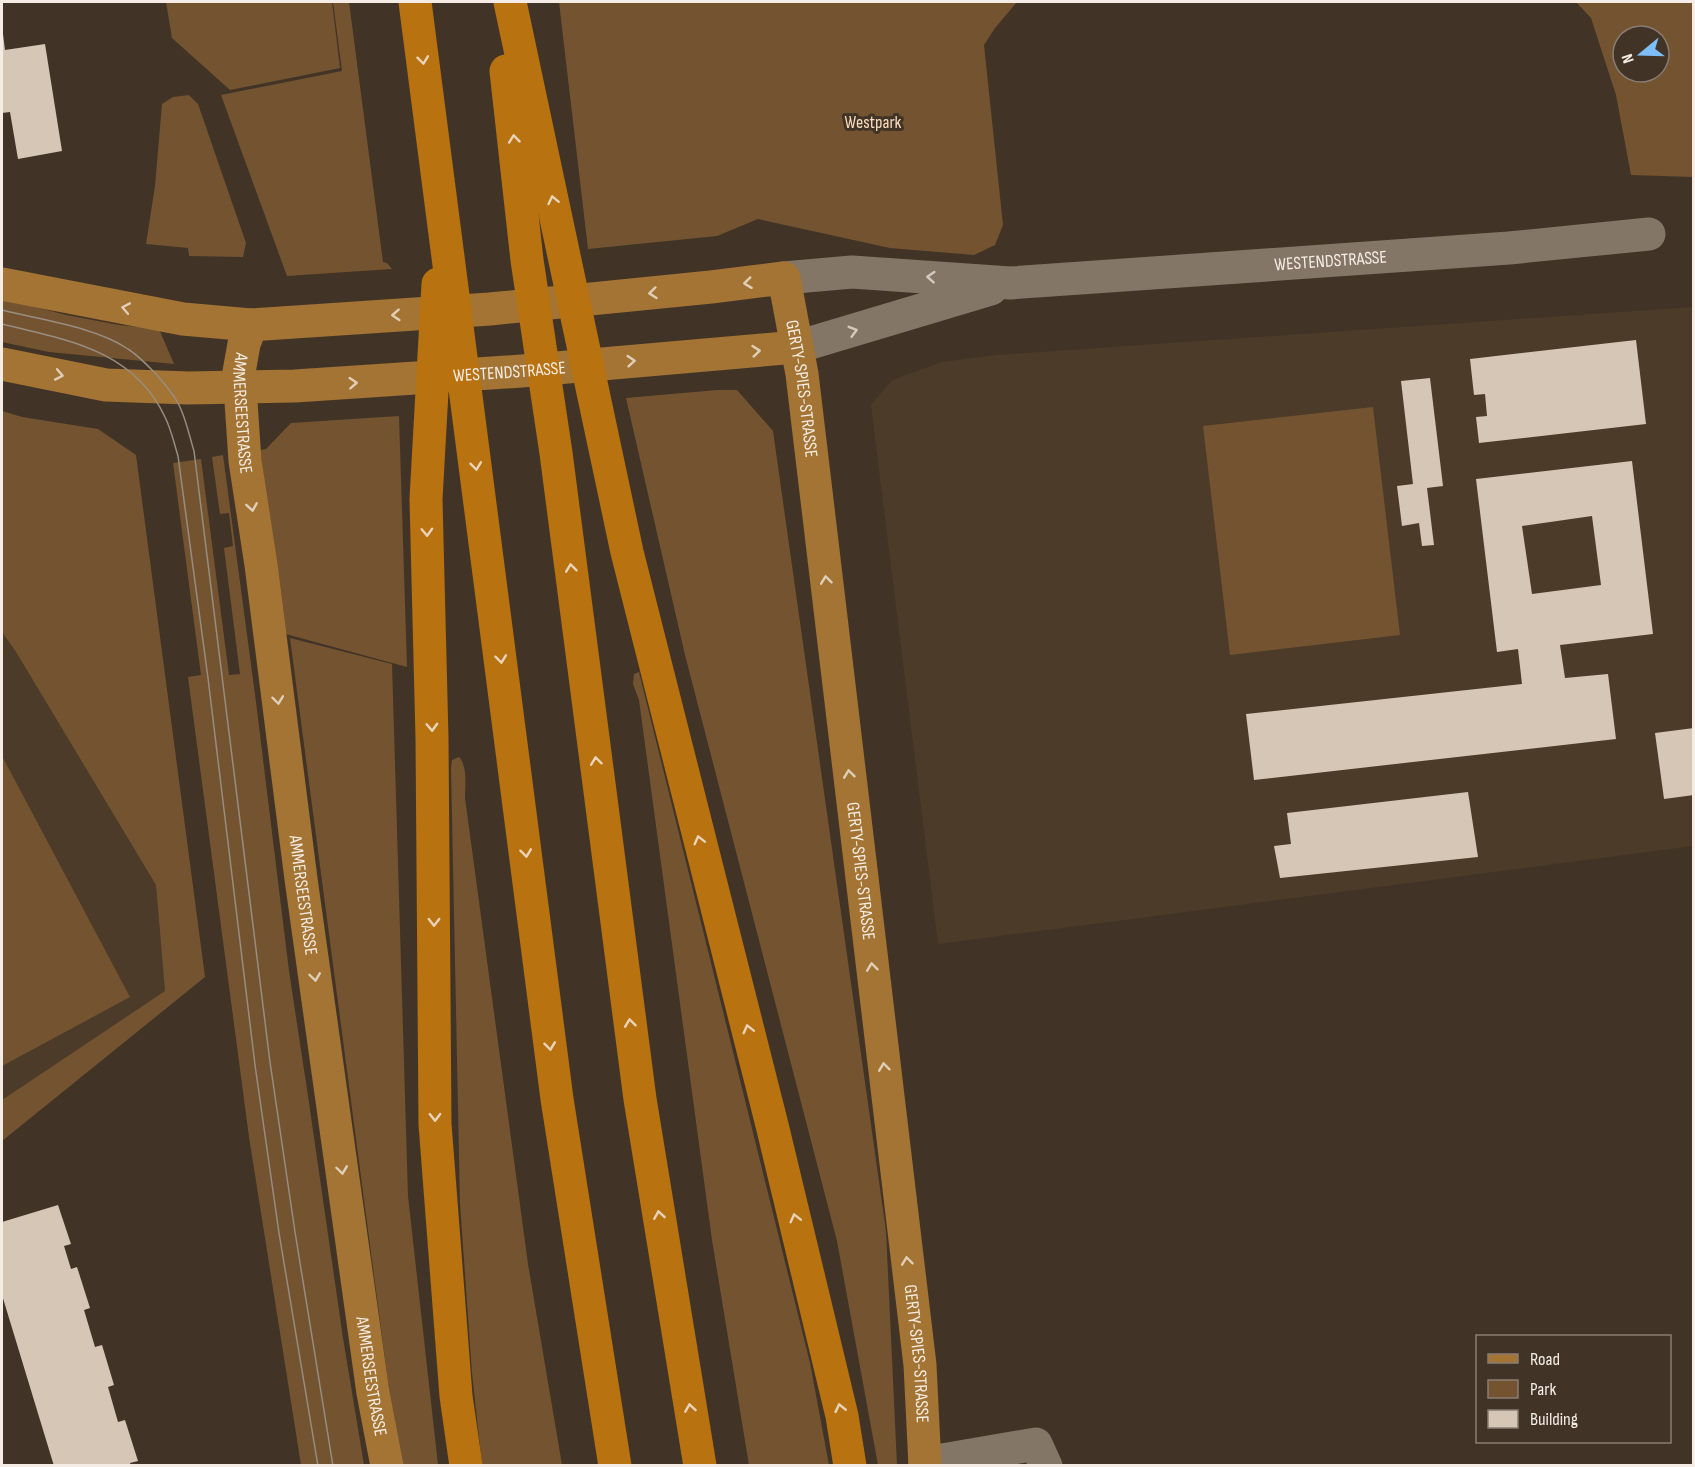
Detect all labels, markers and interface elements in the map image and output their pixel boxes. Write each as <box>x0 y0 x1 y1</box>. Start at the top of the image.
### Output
north arrow <box>1611 24 1671 84</box>
text: N <box>1618 51 1639 66</box>
one-way arrow <box>416 55 428 64</box>
park label: Westpark <box>844 112 902 133</box>
one-way arrow <box>508 135 521 144</box>
one-way arrow <box>547 195 560 205</box>
street label: WESTENDSTRASSE <box>1274 246 1388 275</box>
one-way arrow <box>926 271 935 284</box>
one-way arrow <box>743 276 752 289</box>
one-way arrow <box>649 286 658 299</box>
one-way arrow <box>121 302 131 315</box>
one-way arrow <box>392 308 401 321</box>
street label: GERTY-SPIES-STRASSE <box>782 318 822 459</box>
one-way arrow <box>847 326 858 338</box>
one-way arrow <box>752 345 761 358</box>
street label: AMMERSEESTRASSE <box>228 350 257 475</box>
one-way arrow <box>627 355 636 368</box>
street label: WESTENDSTRASSE <box>452 357 566 386</box>
one-way arrow <box>54 368 64 381</box>
one-way arrow <box>348 376 357 389</box>
one-way arrow <box>470 461 482 470</box>
one-way arrow <box>245 502 258 512</box>
one-way arrow <box>420 528 433 537</box>
one-way arrow <box>565 563 577 573</box>
one-way arrow <box>821 575 833 585</box>
one-way arrow <box>494 655 507 664</box>
one-way arrow <box>272 696 284 705</box>
one-way arrow <box>426 722 438 731</box>
one-way arrow <box>590 757 602 766</box>
one-way arrow <box>844 769 856 778</box>
street label: GERTY-SPIES-STRASSE <box>843 801 880 941</box>
street label: AMMERSEESTRASSE <box>285 833 322 956</box>
one-way arrow <box>694 835 707 845</box>
one-way arrow <box>519 848 531 857</box>
one-way arrow <box>428 917 440 926</box>
one-way arrow <box>867 963 879 972</box>
one-way arrow <box>308 972 321 982</box>
one-way arrow <box>624 1018 636 1027</box>
one-way arrow <box>742 1024 755 1034</box>
one-way arrow <box>544 1042 556 1051</box>
one-way arrow <box>879 1063 891 1072</box>
one-way arrow <box>429 1112 441 1121</box>
one-way arrow <box>335 1166 347 1175</box>
one-way arrow <box>653 1211 666 1221</box>
one-way arrow <box>789 1214 802 1224</box>
one-way arrow <box>902 1256 914 1265</box>
street label: GERTY-SPIES-STRASSE <box>900 1283 933 1423</box>
street label: AMMERSEESTRASSE <box>352 1314 392 1438</box>
legend <box>1476 1335 1671 1443</box>
text: Road <box>1530 1349 1560 1370</box>
text: Park <box>1530 1379 1556 1400</box>
one-way arrow <box>685 1403 697 1412</box>
one-way arrow <box>834 1403 847 1413</box>
text: Building <box>1530 1409 1578 1430</box>

